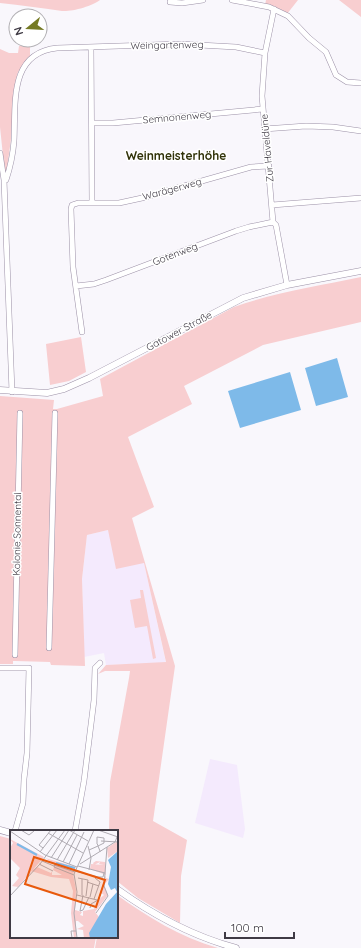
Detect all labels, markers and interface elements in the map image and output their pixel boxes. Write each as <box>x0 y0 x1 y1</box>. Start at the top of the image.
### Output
north arrow <box>8 8 48 48</box>
text: N <box>11 25 26 37</box>
street label: Weingartenweg <box>130 38 204 52</box>
street label: Semnonenweg <box>142 108 212 126</box>
street label: Zur Haveldüne <box>258 113 276 183</box>
district label: Weinmeisterhöhe <box>126 148 226 163</box>
street label: Warägerweg <box>141 175 203 203</box>
street label: Gotenweg <box>151 239 199 269</box>
street label: Gatower Straße <box>144 308 214 354</box>
street label: Kolonie Sonnental <box>10 492 24 576</box>
inset map <box>10 830 118 938</box>
scale bar <box>225 914 294 940</box>
text: 100 m <box>231 920 264 935</box>

